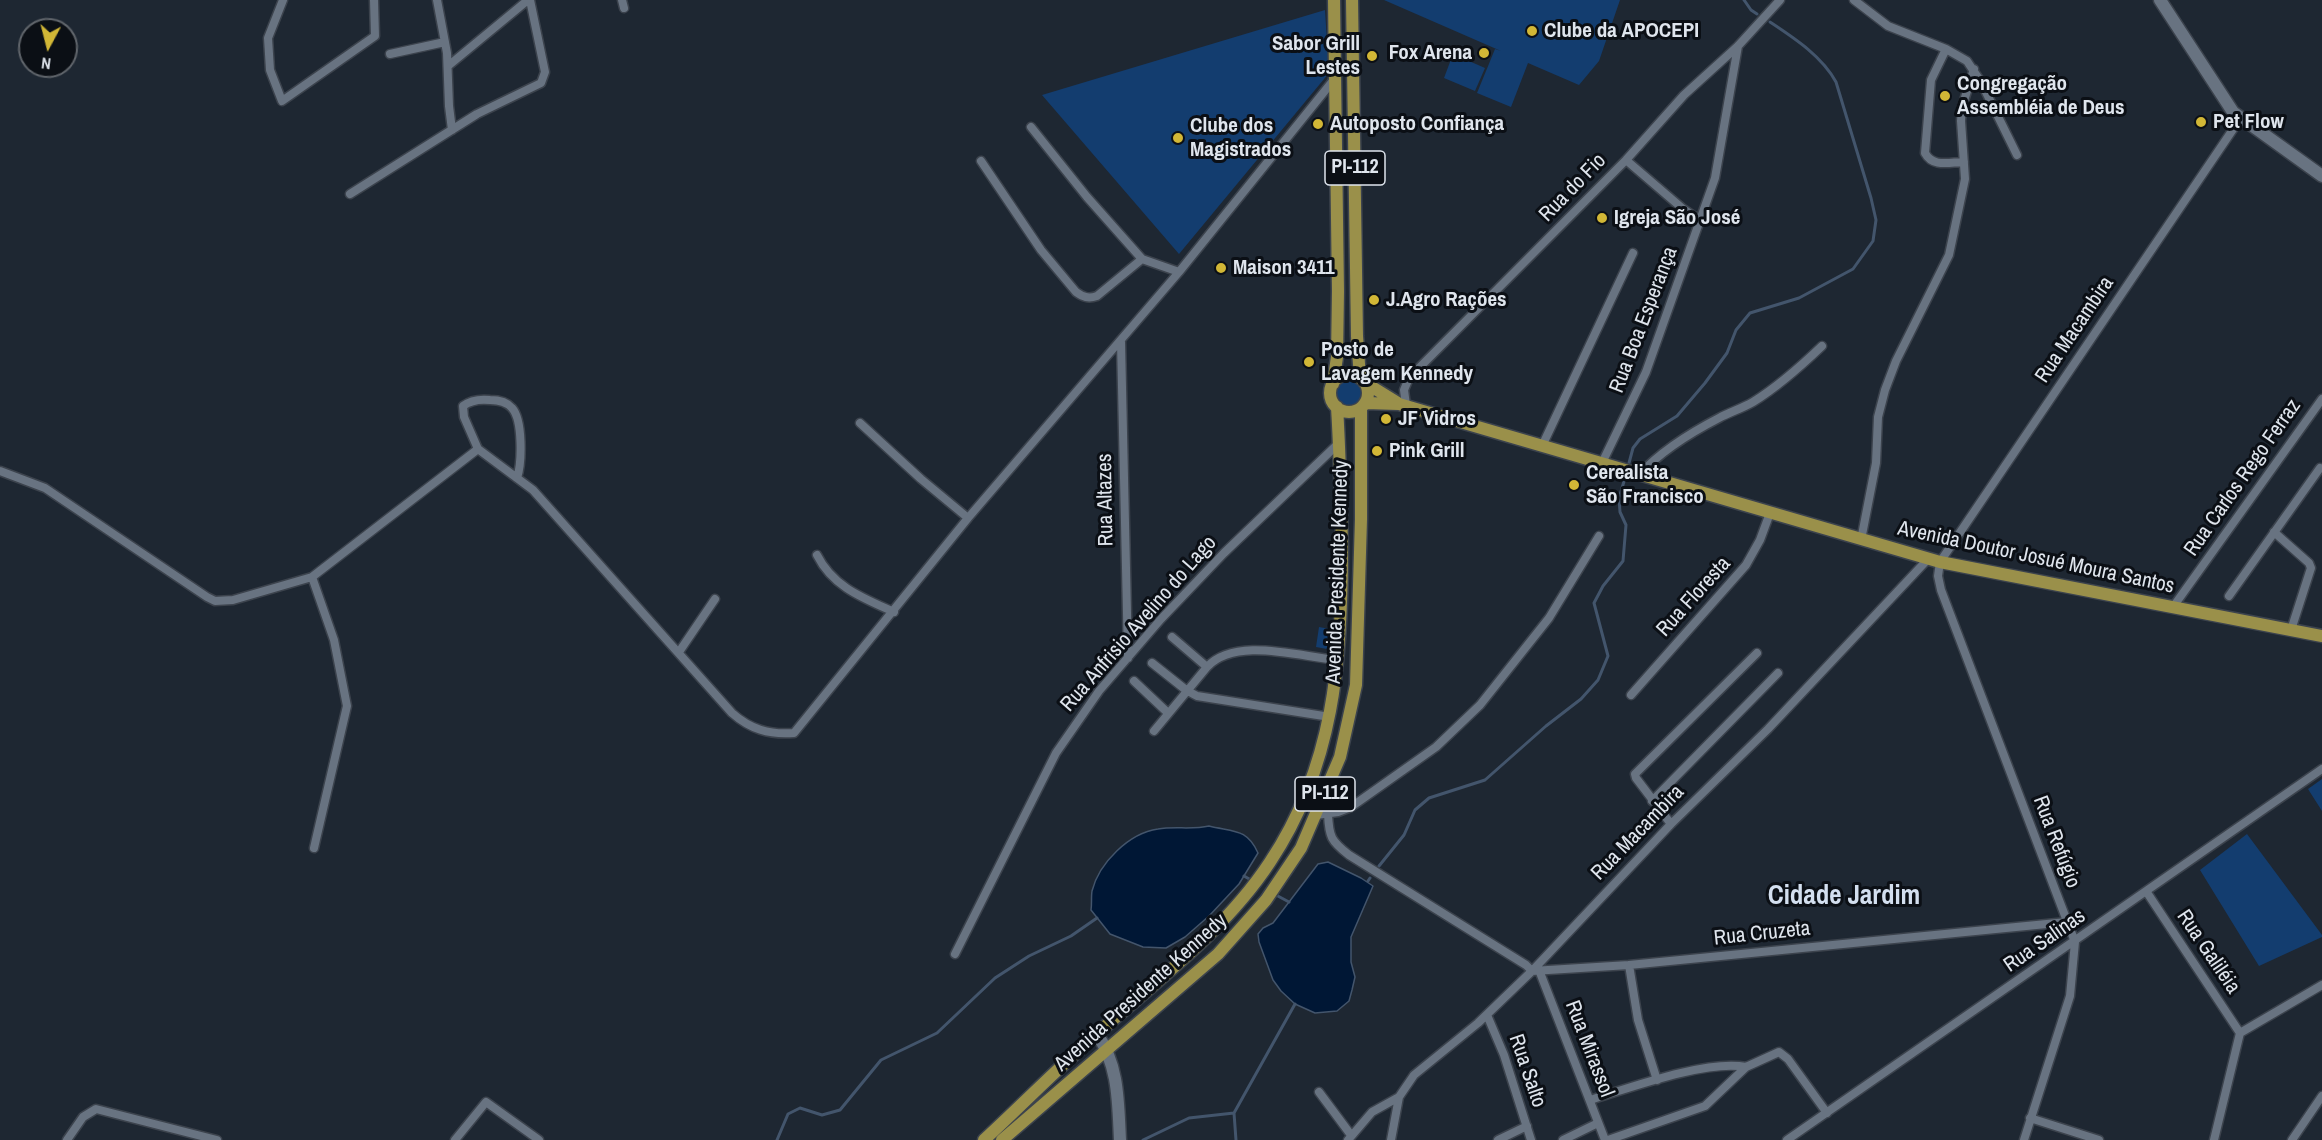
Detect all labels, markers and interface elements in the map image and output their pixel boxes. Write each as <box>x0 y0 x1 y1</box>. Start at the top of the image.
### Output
north arrow <box>18 18 78 78</box>
place label: Clube da APOCEPI <box>1544 18 1699 44</box>
marker: Clube da APOCEPI <box>1525 24 1539 38</box>
place label: Sabor Grill Lestes <box>1272 31 1360 81</box>
place label: Fox Arena <box>1389 40 1472 66</box>
marker: Fox Arena <box>1477 46 1491 60</box>
marker: Sabor Grill Lestes <box>1365 49 1379 63</box>
text: N <box>40 52 52 75</box>
place label: Congregação Assembléia de Deus <box>1957 71 2124 121</box>
marker: Congregação Assembléia de Deus <box>1938 89 1952 103</box>
place label: Pet Flow <box>2213 109 2284 135</box>
place label: Autoposto Confiança <box>1330 111 1504 137</box>
place label: Clube dos Magistrados <box>1190 113 1291 163</box>
marker: Pet Flow <box>2194 115 2208 129</box>
marker: Autoposto Confiança <box>1311 117 1325 131</box>
marker: Clube dos Magistrados <box>1171 131 1185 145</box>
street label: Rua do Fio <box>1534 149 1612 227</box>
road number: PI-112 <box>1325 151 1385 185</box>
place label: Igreja São José <box>1614 205 1740 231</box>
marker: Igreja São José <box>1595 211 1609 225</box>
street label: Rua Boa Esperança <box>1605 244 1683 396</box>
place label: Maison 3411 <box>1233 255 1334 281</box>
marker: Maison 3411 <box>1214 261 1228 275</box>
street label: Rua Macambira <box>2030 272 2120 388</box>
place label: J.Agro Rações <box>1386 287 1507 313</box>
marker: J.Agro Rações <box>1367 293 1381 307</box>
place label: Posto de Lavagem Kennedy <box>1321 337 1473 387</box>
marker: Posto de Lavagem Kennedy <box>1302 355 1316 369</box>
street label: Rua Carlos Rego Ferraz <box>2179 395 2307 561</box>
place label: JF Vidros <box>1398 406 1476 432</box>
marker: JF Vidros <box>1379 412 1393 426</box>
place label: Pink Grill <box>1389 438 1465 464</box>
marker: Pink Grill <box>1370 444 1384 458</box>
street label: Rua Altazes <box>1093 453 1119 547</box>
street label: Avenida Presidente Kennedy <box>1322 460 1354 684</box>
place label: Cerealista São Francisco <box>1586 460 1704 510</box>
marker: Cerealista São Francisco <box>1567 478 1581 492</box>
street label: Avenida Doutor Josué Moura Santos <box>1895 516 2177 600</box>
street label: Rua Anfrisio Avelino do Lago <box>1056 531 1222 717</box>
street label: Rua Floresta <box>1652 552 1736 642</box>
road number: PI-112 <box>1295 777 1355 811</box>
street label: Rua Macambira <box>1586 780 1690 886</box>
street label: Rua Refúgio <box>2027 792 2085 892</box>
district label: Cidade Jardim <box>1768 881 1920 913</box>
street label: Rua Salinas <box>1999 904 2091 978</box>
street label: Rua Galiléia <box>2171 905 2245 999</box>
street label: Avenida Presidente Kennedy <box>1049 909 1233 1077</box>
street label: Rua Cruzeta <box>1713 916 1811 952</box>
street label: Rua Mirassol <box>1559 997 1619 1101</box>
street label: Rua Salto <box>1503 1031 1551 1111</box>

